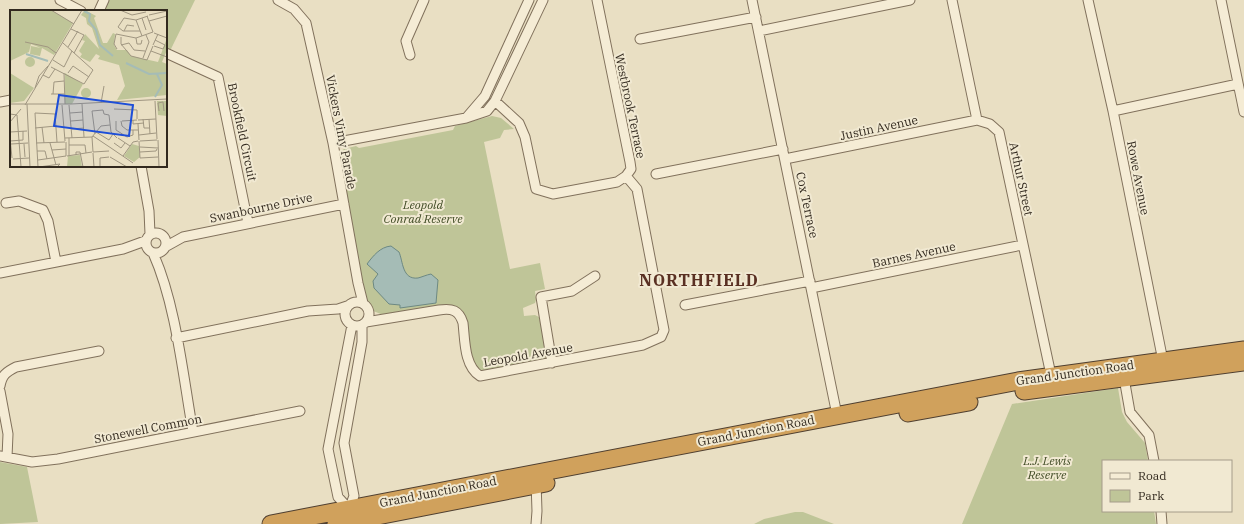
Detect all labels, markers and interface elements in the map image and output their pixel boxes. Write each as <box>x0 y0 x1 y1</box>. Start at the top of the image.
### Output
inset map <box>10 10 167 167</box>
street label: Westbrook Terrace <box>612 52 649 160</box>
street label: Vickers Vimy Parade <box>323 73 360 190</box>
street label: Brookfield Circuit <box>225 81 260 182</box>
street label: Justin Avenue <box>839 112 919 143</box>
street label: Rowe Avenue <box>1124 140 1153 216</box>
street label: Arthur Street <box>1006 141 1037 217</box>
street label: Cox Terrace <box>793 170 822 239</box>
street label: Swanbourne Drive <box>208 189 314 226</box>
park label: Leopold Conrad Reserve <box>384 197 463 226</box>
street label: Barnes Avenue <box>871 238 957 271</box>
district label: NORTHFIELD <box>639 270 759 290</box>
street label: Leopold Avenue <box>482 339 574 370</box>
street label: Grand Junction Road <box>1015 357 1135 388</box>
street label: Stonewell Common <box>93 411 203 446</box>
street label: Grand Junction Road <box>696 412 816 449</box>
park label: L.J. Lewis Reserve <box>1022 453 1071 482</box>
legend <box>1102 460 1232 512</box>
text: Road <box>1138 468 1167 483</box>
street label: Grand Junction Road <box>378 473 498 510</box>
text: Park <box>1138 488 1164 503</box>

